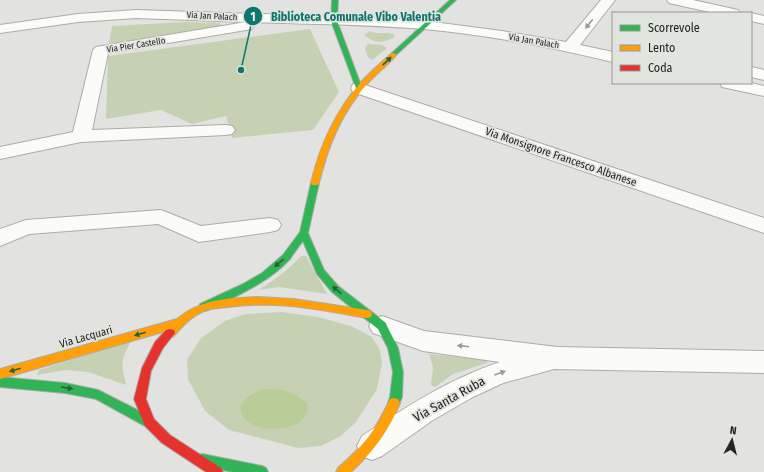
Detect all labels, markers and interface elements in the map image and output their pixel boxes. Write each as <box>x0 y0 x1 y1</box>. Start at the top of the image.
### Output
callout: Biblioteca Comunale Vibo Valentia <box>243 4 449 28</box>
street label: Via Jan Palach <box>186 10 238 22</box>
text: 1 <box>250 10 256 24</box>
text: Biblioteca Comunale Vibo Valentia <box>271 10 441 24</box>
legend <box>612 12 752 84</box>
one-way arrow <box>585 18 594 29</box>
text: Scorrevole <box>648 21 700 35</box>
street label: Via Jan Palach <box>508 32 560 50</box>
street label: Via Pier Castello <box>106 35 166 55</box>
text: Lento <box>648 41 675 55</box>
one-way arrow <box>382 56 392 66</box>
text: Coda <box>648 61 673 75</box>
street label: Via Monsignore Francesco Albanese <box>484 125 638 189</box>
one-way arrow <box>274 258 285 267</box>
one-way arrow <box>332 286 341 295</box>
street label: Via Lacquari <box>58 323 114 351</box>
one-way arrow <box>134 331 147 337</box>
one-way arrow <box>457 343 469 349</box>
one-way arrow <box>9 367 21 373</box>
one-way arrow <box>494 370 506 376</box>
street label: Via Santa Ruba <box>411 373 487 425</box>
one-way arrow <box>61 385 73 391</box>
north arrow <box>712 420 752 460</box>
text: N <box>729 424 737 437</box>

